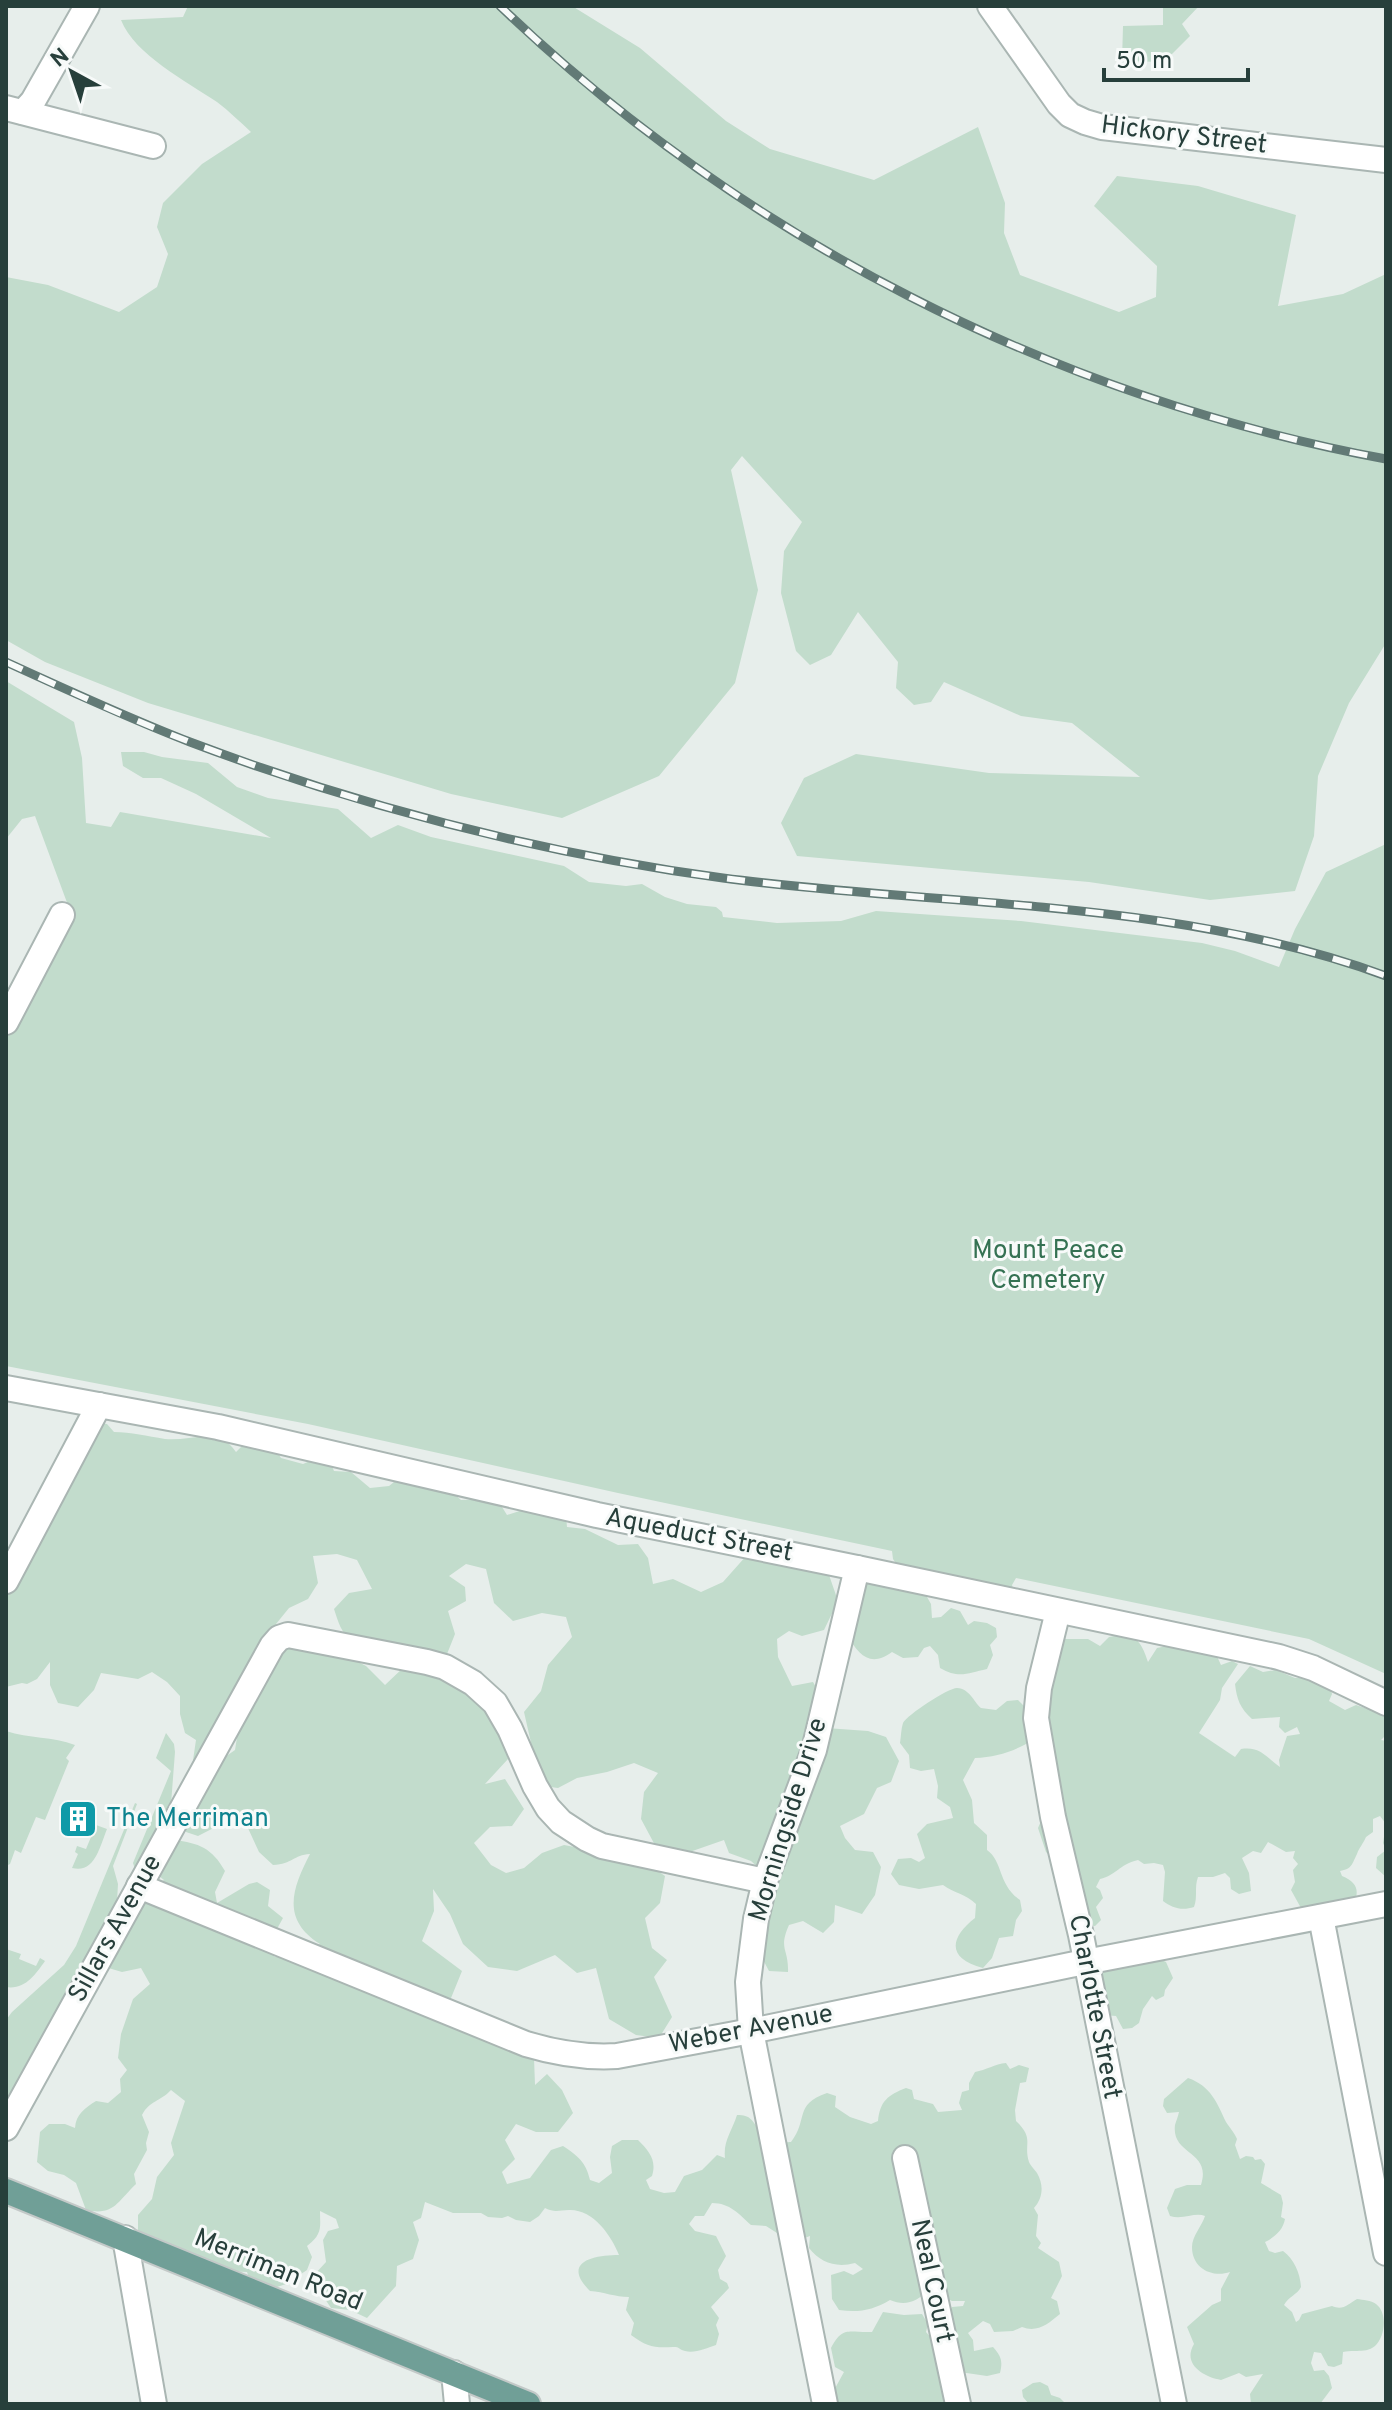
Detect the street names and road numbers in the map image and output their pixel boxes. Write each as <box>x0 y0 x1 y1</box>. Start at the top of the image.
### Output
street label: Hickory Street <box>1099 109 1269 163</box>
street label: Aqueduct Street <box>602 1502 796 1570</box>
street label: Morningside Drive <box>742 1714 836 1926</box>
street label: Sillars Avenue <box>62 1849 170 2009</box>
street label: Charlotte Street <box>1060 1912 1128 2102</box>
street label: Weber Avenue <box>666 1998 836 2062</box>
street label: Neal Court <box>902 2216 960 2346</box>
street label: Merriman Road <box>189 2222 367 2320</box>

